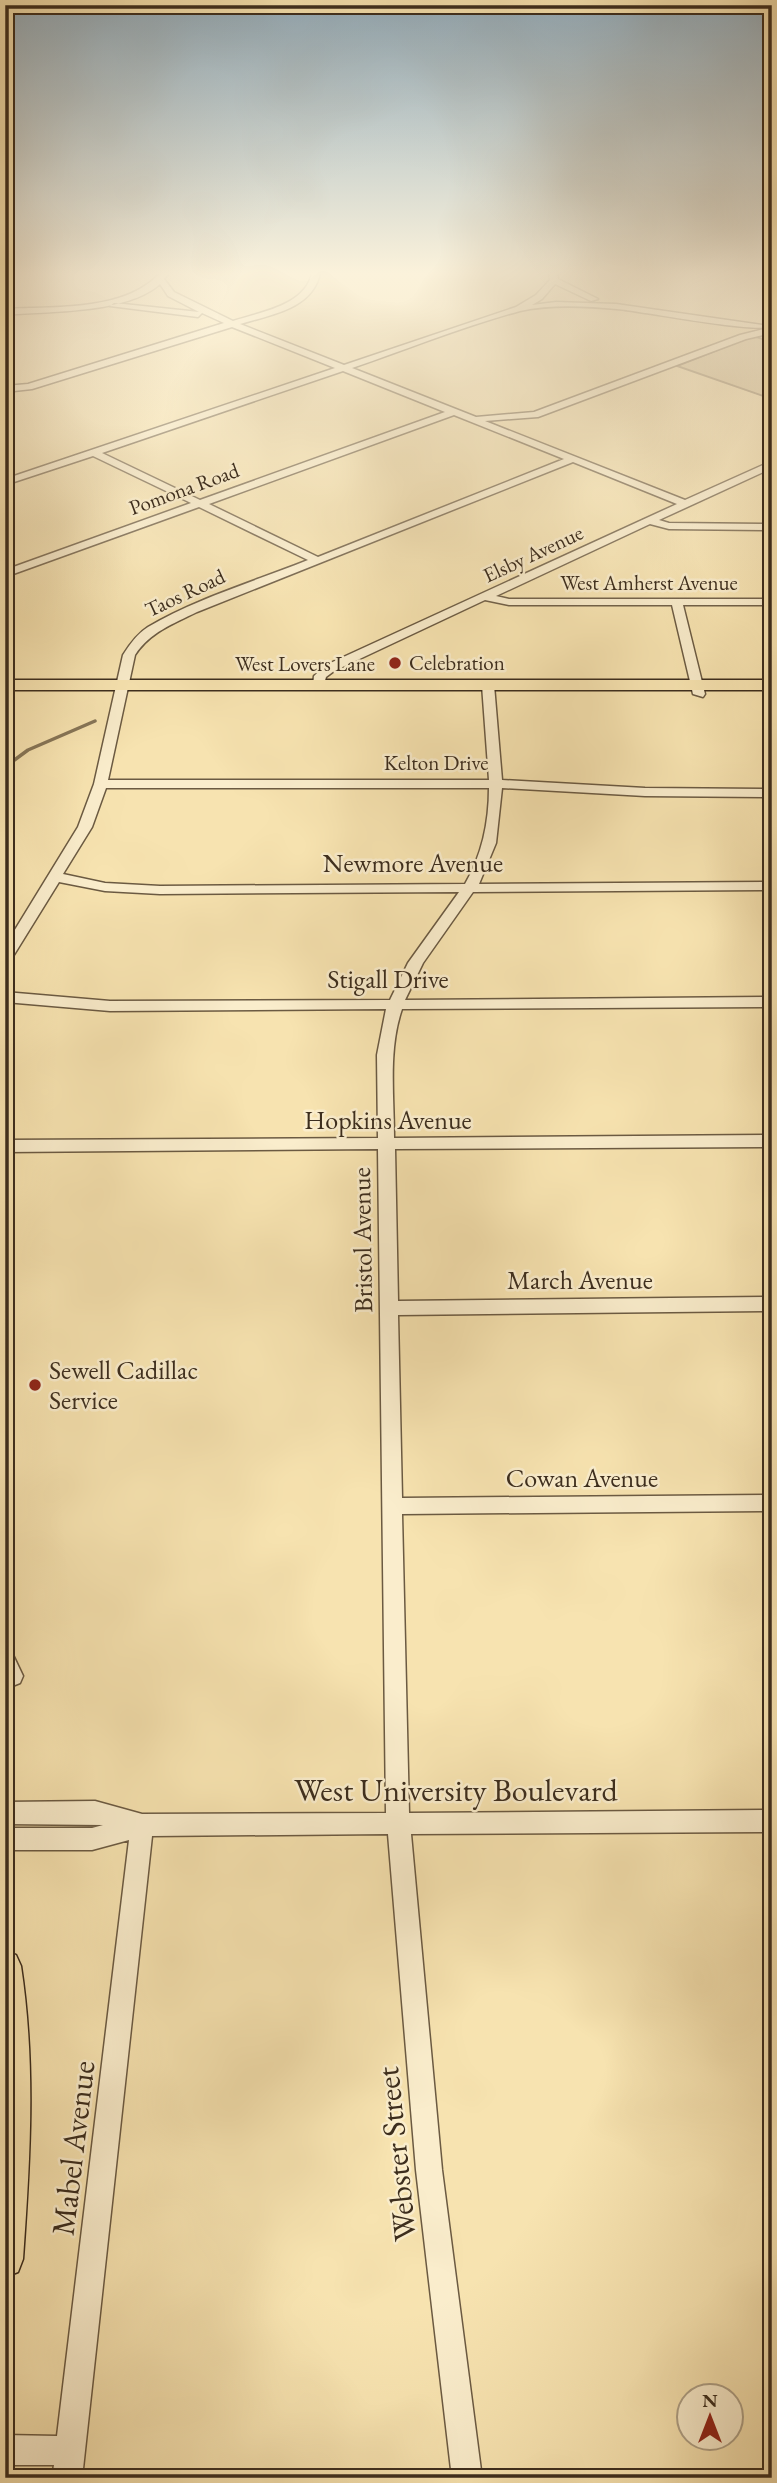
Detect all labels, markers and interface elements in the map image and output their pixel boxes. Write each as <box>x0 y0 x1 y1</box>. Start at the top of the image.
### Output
street label: Pomona Road <box>125 456 243 521</box>
street label: Elsby Avenue <box>478 519 587 589</box>
street label: Taos Road <box>140 562 230 623</box>
street label: West Amherst Avenue <box>560 569 738 596</box>
place label: Celebration <box>409 649 505 676</box>
street label: West Lovers Lane <box>235 650 375 677</box>
marker: Celebration <box>387 655 403 671</box>
street label: Kelton Drive <box>384 749 488 776</box>
street label: Newmore Avenue <box>323 846 503 880</box>
street label: Stigall Drive <box>327 962 449 996</box>
street label: Hopkins Avenue <box>304 1103 472 1137</box>
street label: Bristol Avenue <box>344 1167 380 1313</box>
street label: March Avenue <box>507 1263 653 1297</box>
place label: Sewell Cadillac Service <box>49 1353 198 1417</box>
marker: Sewell Cadillac Service <box>27 1377 43 1393</box>
street label: Cowan Avenue <box>506 1461 658 1495</box>
street label: West University Boulevard <box>294 1769 619 1811</box>
street label: Mabel Avenue <box>41 2058 105 2238</box>
street label: Webster Street <box>366 2065 426 2243</box>
north arrow <box>676 2382 746 2452</box>
text: N <box>702 2388 718 2413</box>

